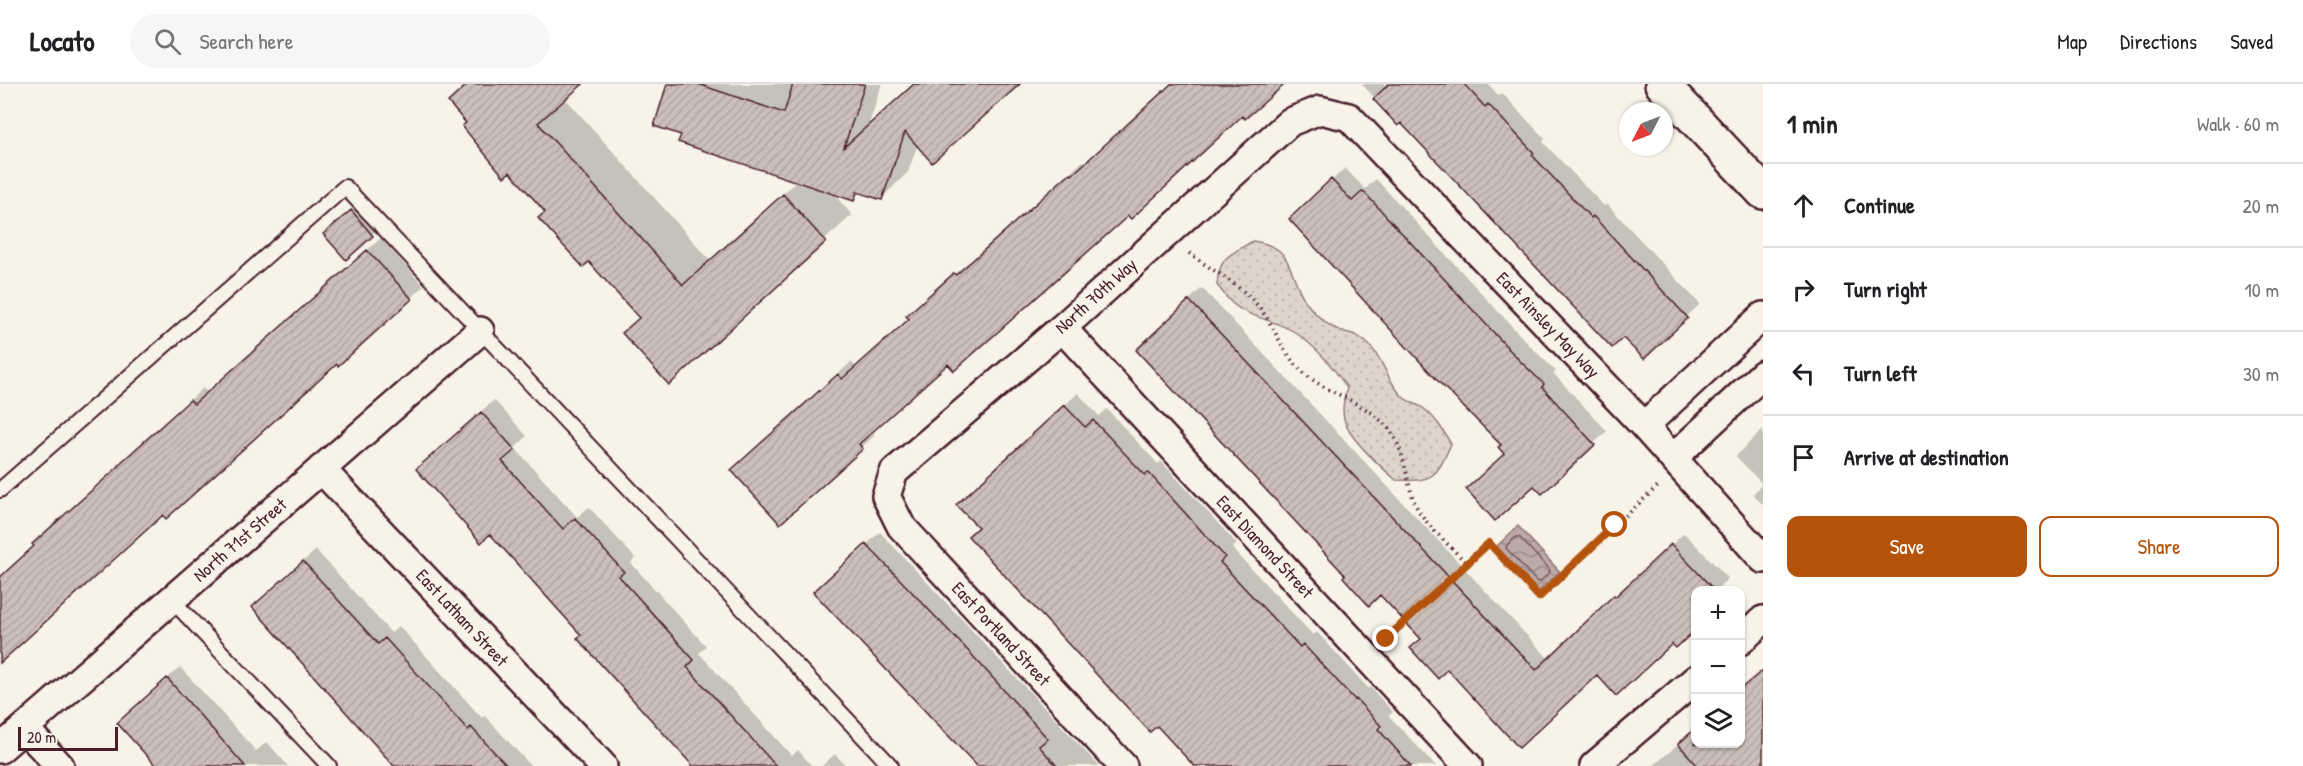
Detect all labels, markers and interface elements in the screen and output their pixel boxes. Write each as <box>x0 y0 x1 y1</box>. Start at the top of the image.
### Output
search box <box>130 14 550 68</box>
text: Locato <box>30 22 94 60</box>
icon: search <box>151 25 184 58</box>
text: Search here <box>199 26 293 56</box>
text: Map <box>2057 27 2087 56</box>
text: Directions <box>2120 27 2197 56</box>
text: Saved <box>2230 27 2273 56</box>
north arrow <box>1619 102 1673 156</box>
text: 1 min <box>1787 106 1838 141</box>
text: Walk · 60 m <box>2197 110 2279 137</box>
icon: ahead <box>1787 189 1820 222</box>
text: Continue <box>1844 190 1915 220</box>
text: 20 m <box>2242 192 2279 219</box>
street label: North 70th Way <box>1049 252 1142 339</box>
street label: East Ainsley May Way <box>1491 266 1606 384</box>
icon: right <box>1787 273 1820 306</box>
text: Turn right <box>1844 274 1927 304</box>
text: 10 m <box>2245 276 2279 303</box>
icon: left <box>1787 357 1820 390</box>
text: Turn left <box>1844 358 1917 388</box>
text: 30 m <box>2243 360 2279 387</box>
icon: arrive <box>1787 441 1820 474</box>
text: Arrive at destination <box>1844 442 2009 472</box>
street label: East Diamond Street <box>1211 490 1320 604</box>
street label: North 71st Street <box>188 492 292 587</box>
route start <box>1601 511 1627 537</box>
button: Save <box>1787 516 2027 577</box>
button: Share <box>2039 516 2279 577</box>
street label: East Latham Street <box>411 563 515 673</box>
street label: East Portland Street <box>946 576 1057 692</box>
map controls <box>1691 586 1745 748</box>
button: + <box>1691 586 1745 640</box>
route end <box>1372 625 1398 651</box>
button: − <box>1691 640 1745 694</box>
button: layers <box>1691 694 1745 748</box>
scale bar <box>18 724 118 752</box>
text: 20 m <box>27 726 56 748</box>

